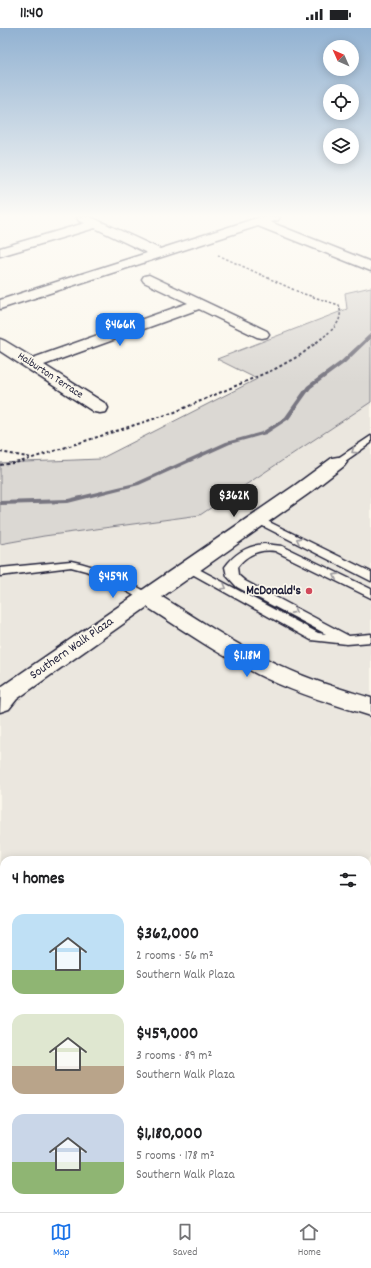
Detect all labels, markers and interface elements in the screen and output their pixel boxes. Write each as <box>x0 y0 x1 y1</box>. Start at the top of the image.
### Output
text: 11:40 <box>20 3 43 25</box>
north arrow <box>323 40 359 76</box>
map controls <box>323 40 359 164</box>
button: locate <box>323 84 359 120</box>
button: layers <box>323 128 359 164</box>
pin: $466K <box>92 313 148 347</box>
text: $466K <box>105 316 135 335</box>
street label: Halburton Terrace <box>14 349 86 403</box>
one-way arrow <box>352 446 359 453</box>
pin: $362K <box>206 484 262 518</box>
text: $362K <box>219 487 249 506</box>
one-way arrow <box>295 537 303 545</box>
pin: $459K <box>85 565 141 599</box>
text: $459K <box>98 568 128 587</box>
one-way arrow <box>333 573 340 581</box>
one-way arrow <box>220 582 227 589</box>
place label: McDonald's <box>246 582 302 601</box>
marker: McDonald's <box>304 586 314 596</box>
one-way arrow <box>289 607 297 614</box>
street label: Southern Walk Plaza <box>26 612 119 685</box>
pin: $1.18M <box>214 644 280 678</box>
text: $1.18M <box>233 647 261 666</box>
text: 4 homes <box>12 868 65 892</box>
icon: filters <box>337 869 359 891</box>
text: $362,000 <box>136 923 199 947</box>
icon: home <box>44 930 92 978</box>
text: 2 rooms · 56 m² <box>136 947 213 966</box>
text: Southern Walk Plaza <box>136 966 235 985</box>
text: $459,000 <box>136 1023 198 1047</box>
icon: home <box>44 1030 92 1078</box>
text: 3 rooms · 89 m² <box>136 1047 212 1066</box>
text: Southern Walk Plaza <box>136 1066 235 1085</box>
text: $1,180,000 <box>136 1123 202 1147</box>
icon: home <box>44 1130 92 1178</box>
text: 5 rooms · 178 m² <box>136 1147 214 1166</box>
text: Southern Walk Plaza <box>136 1166 235 1185</box>
tab: Map <box>50 1221 72 1261</box>
tab: Saved <box>173 1221 197 1261</box>
tab: Home <box>298 1221 321 1261</box>

